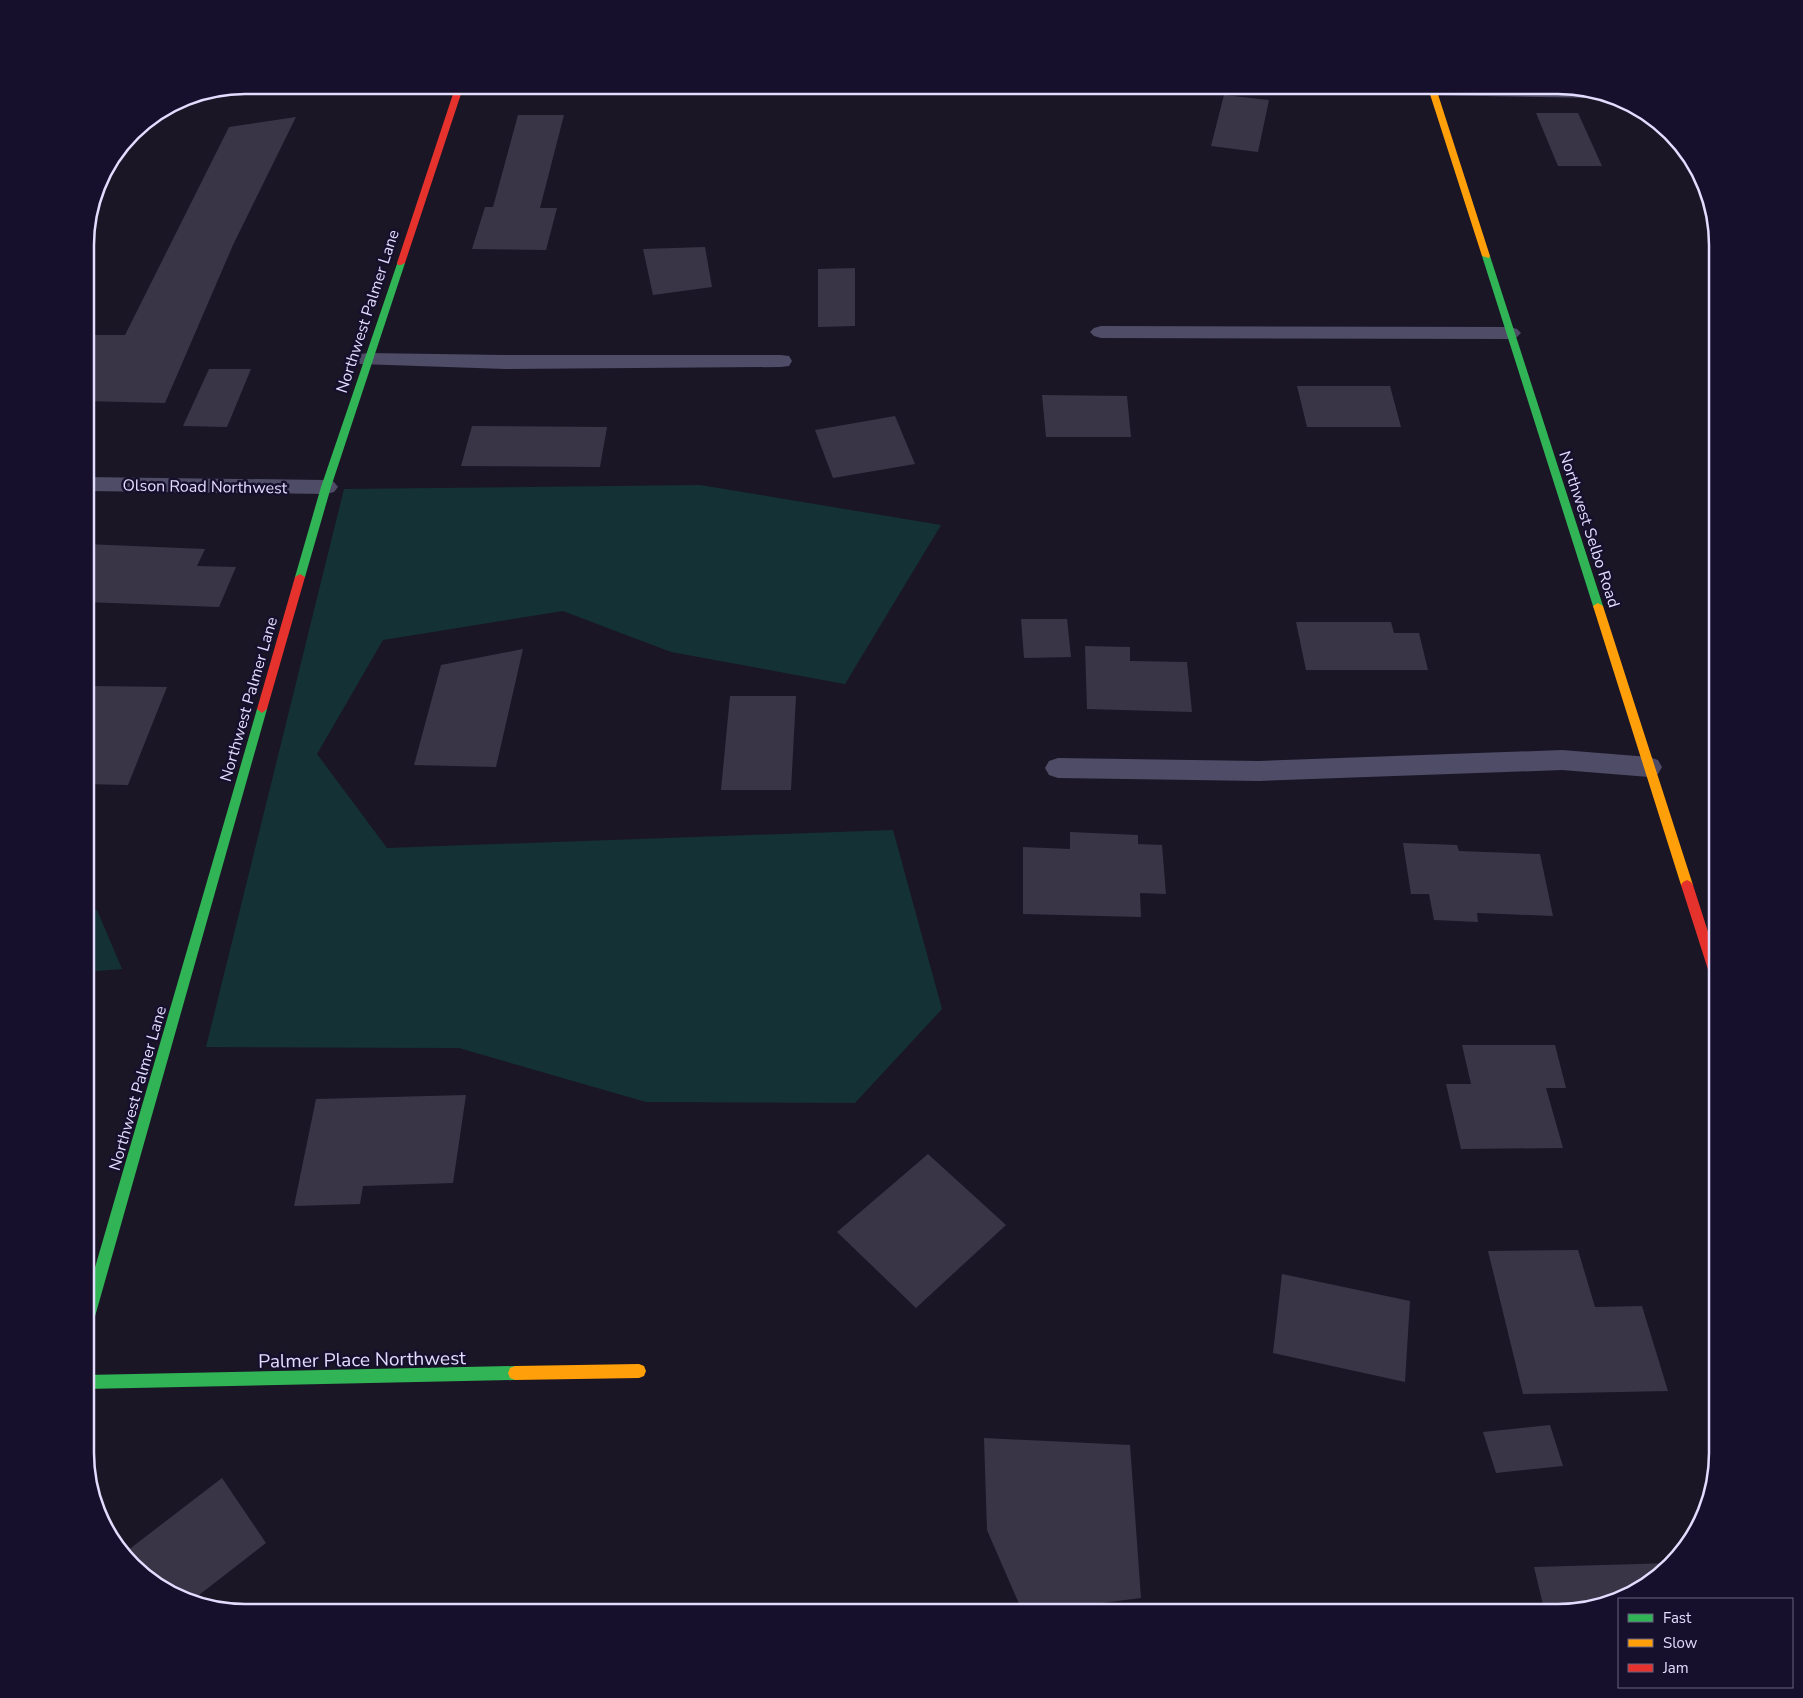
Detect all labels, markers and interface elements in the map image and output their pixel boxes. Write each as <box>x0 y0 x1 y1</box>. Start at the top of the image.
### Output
street label: Northwest Palmer Lane <box>331 227 405 396</box>
street label: Northwest Selbo Road <box>1553 448 1625 610</box>
street label: Olson Road Northwest <box>122 475 288 499</box>
street label: Northwest Palmer Lane <box>215 614 283 784</box>
street label: Northwest Palmer Lane <box>104 1003 172 1173</box>
street label: Palmer Place Northwest <box>258 1345 466 1375</box>
legend <box>1618 1598 1793 1688</box>
text: Fast <box>1663 1608 1692 1628</box>
text: Slow <box>1663 1633 1698 1653</box>
text: Jam <box>1662 1658 1689 1678</box>

